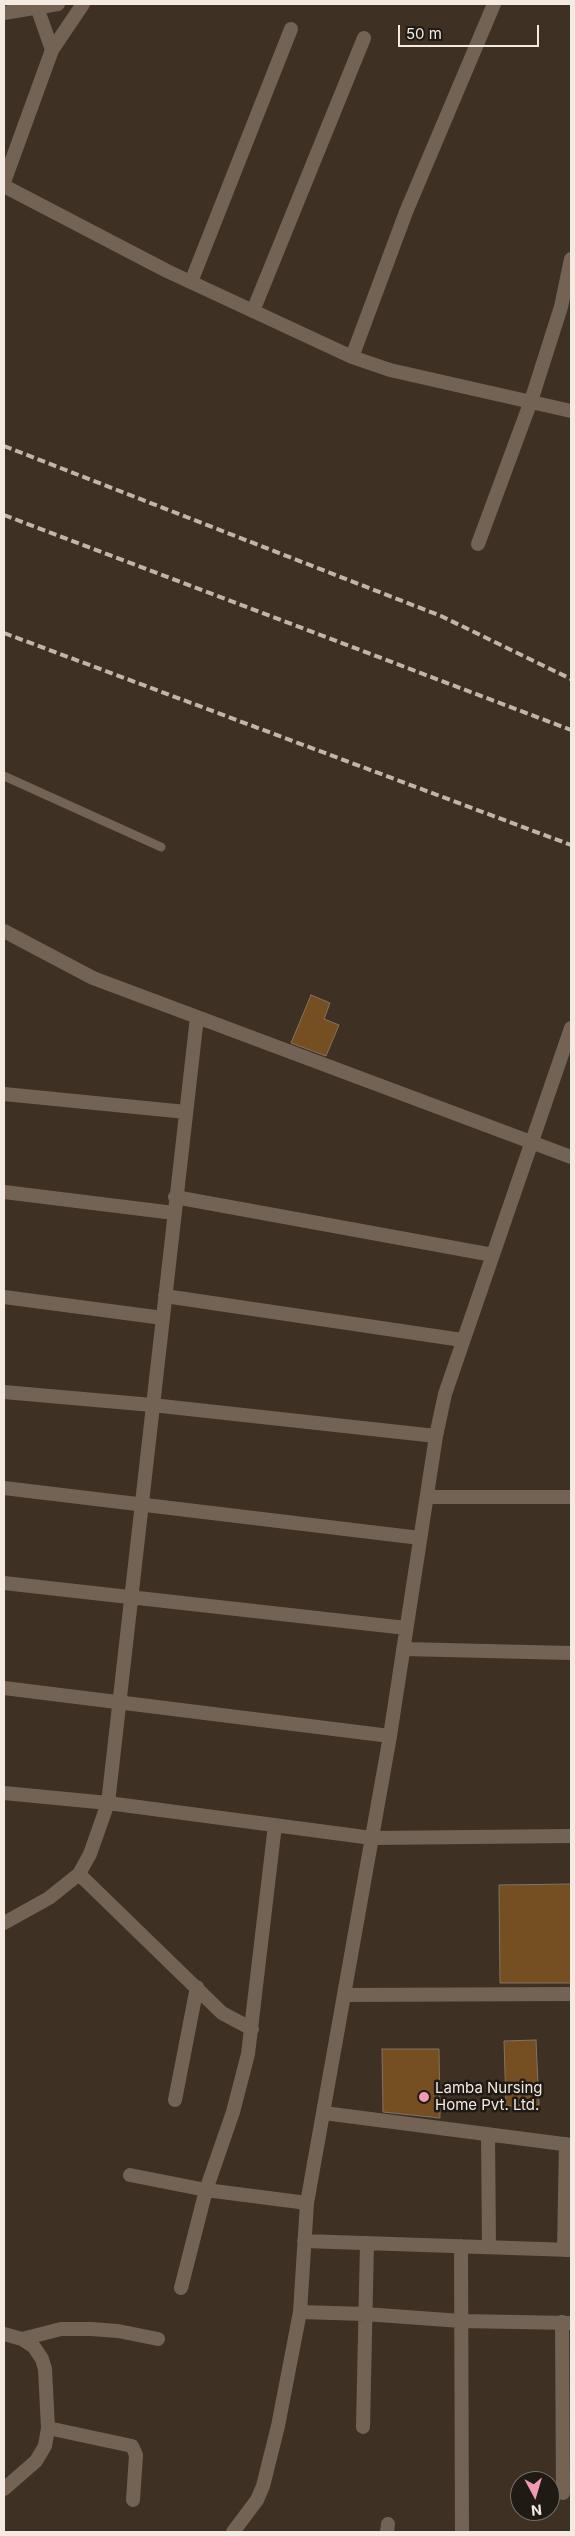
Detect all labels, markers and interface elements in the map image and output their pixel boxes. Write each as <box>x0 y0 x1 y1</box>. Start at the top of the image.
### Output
scale bar <box>400 15 541 47</box>
text: 50 m <box>406 24 442 43</box>
place label: Lamba Nursing Home Pvt. Ltd. <box>435 2079 542 2114</box>
marker: Lamba Nursing Home Pvt. Ltd. <box>417 2090 431 2104</box>
north arrow <box>510 2471 560 2521</box>
text: N <box>530 2501 543 2519</box>

